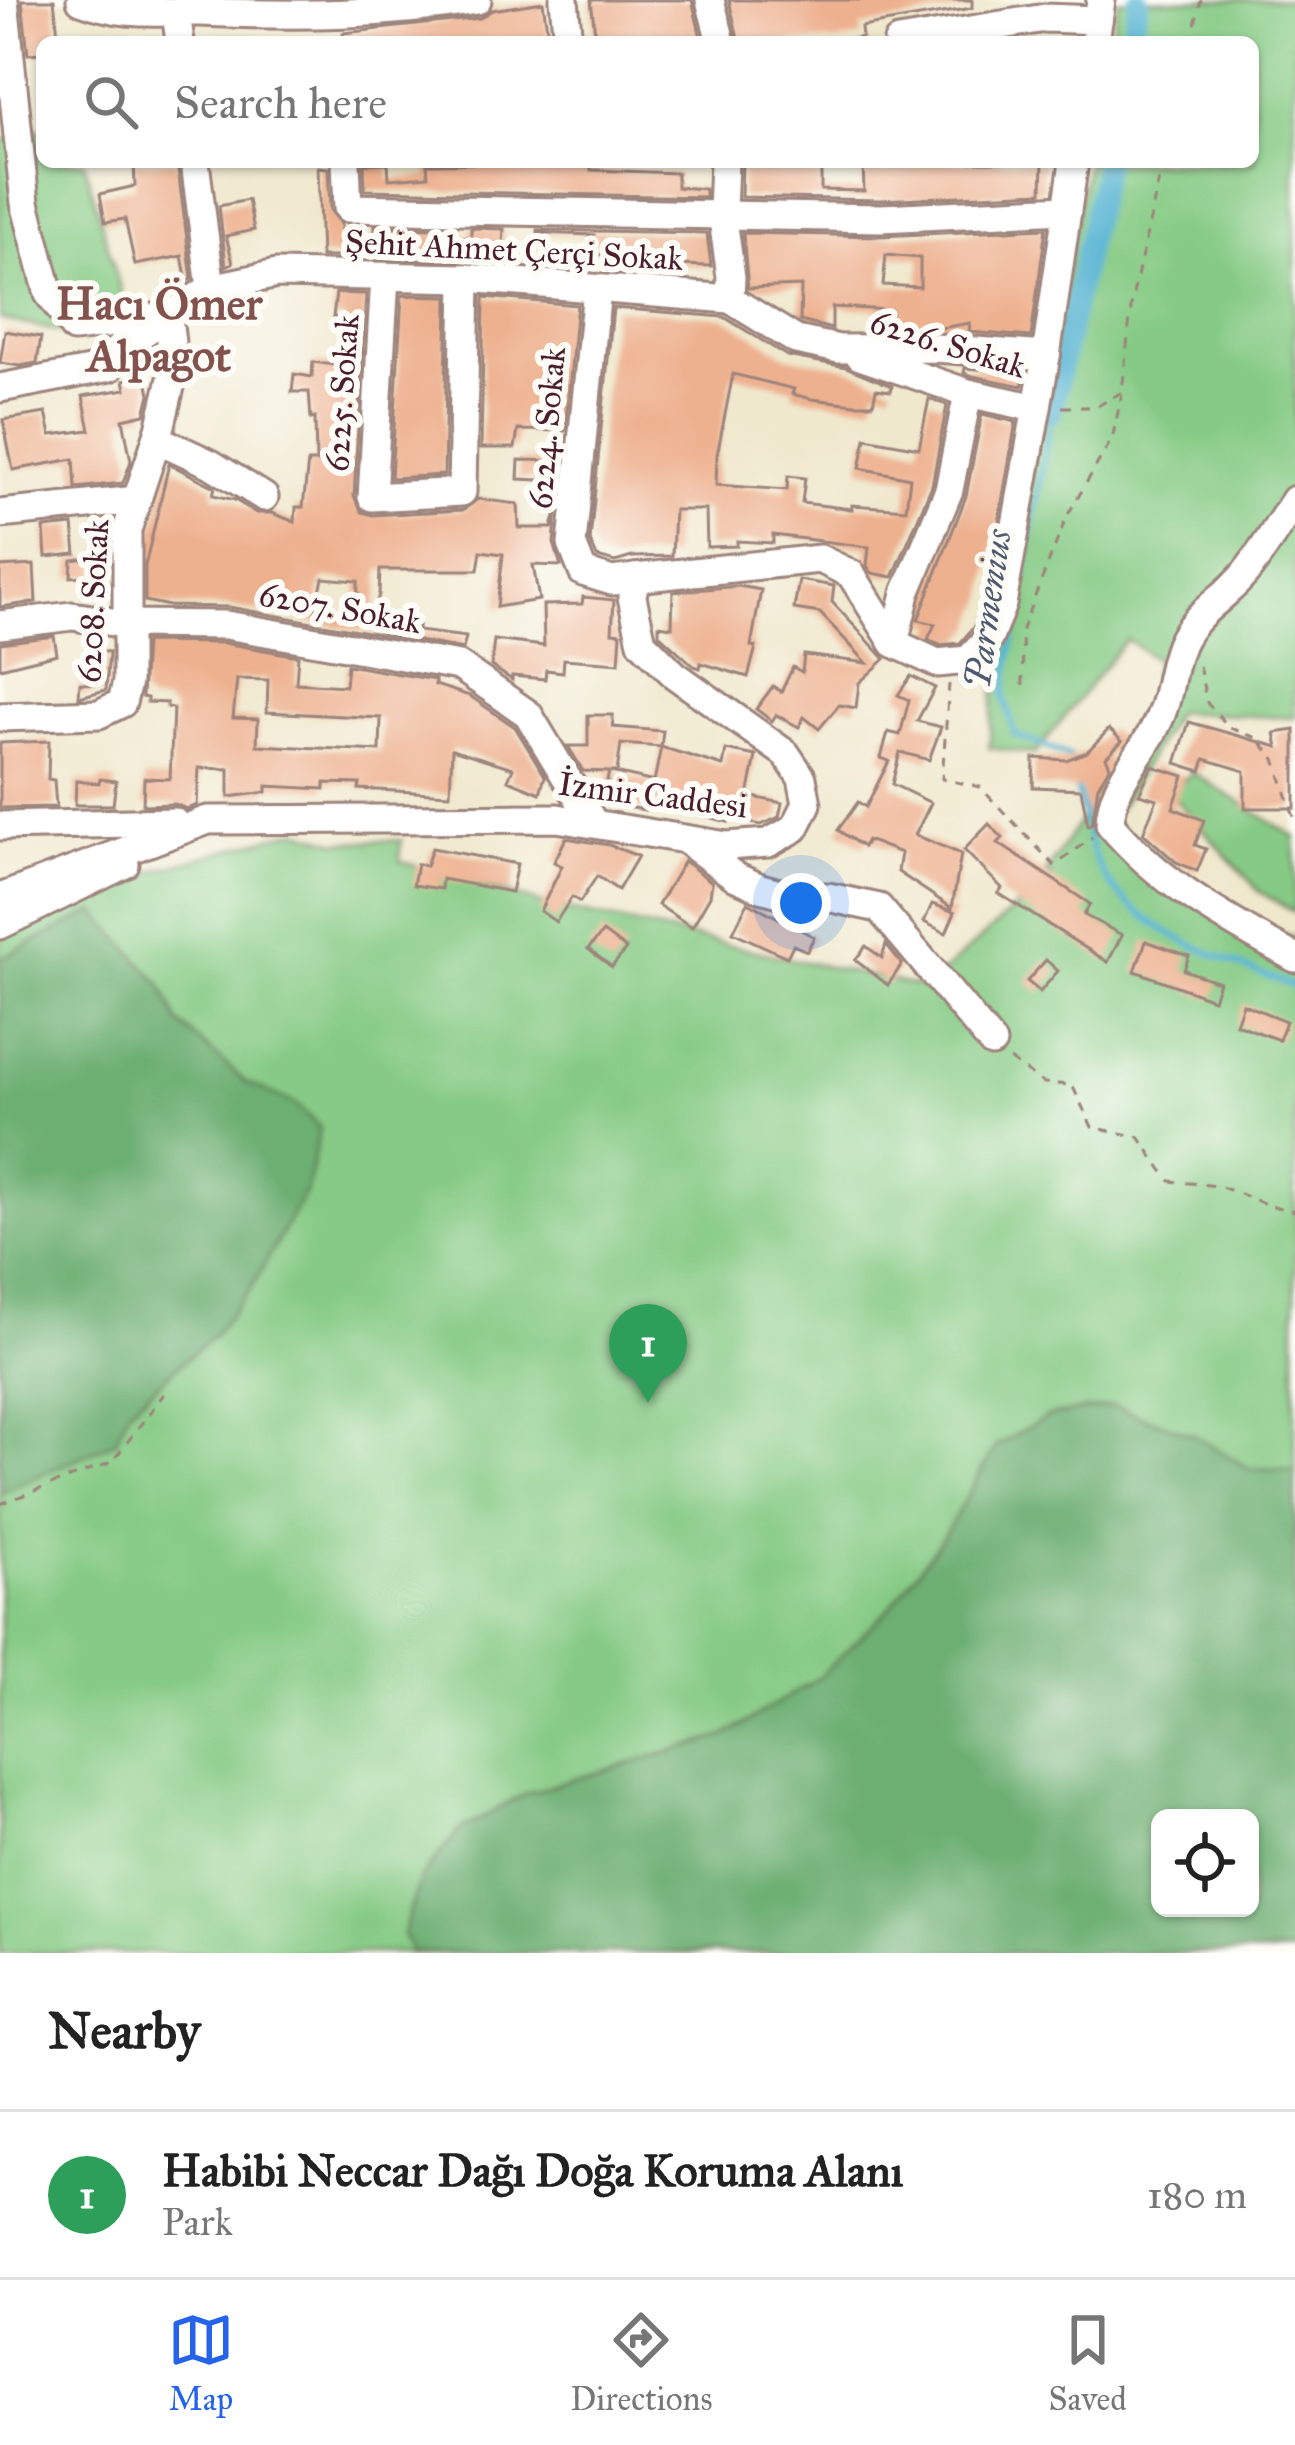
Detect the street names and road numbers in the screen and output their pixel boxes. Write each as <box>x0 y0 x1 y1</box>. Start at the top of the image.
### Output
street label: Şehit Ahmet Çerçi Sokak <box>344 221 685 279</box>
street label: 6226. Sokak <box>865 301 1031 387</box>
street label: 6225. Sokak <box>317 312 368 473</box>
street label: 6224. Sokak <box>520 345 574 511</box>
street label: 6208. Sokak <box>69 517 117 684</box>
street label: 6207. Sokak <box>256 574 425 642</box>
street label: İzmir Caddesi <box>556 763 750 826</box>

